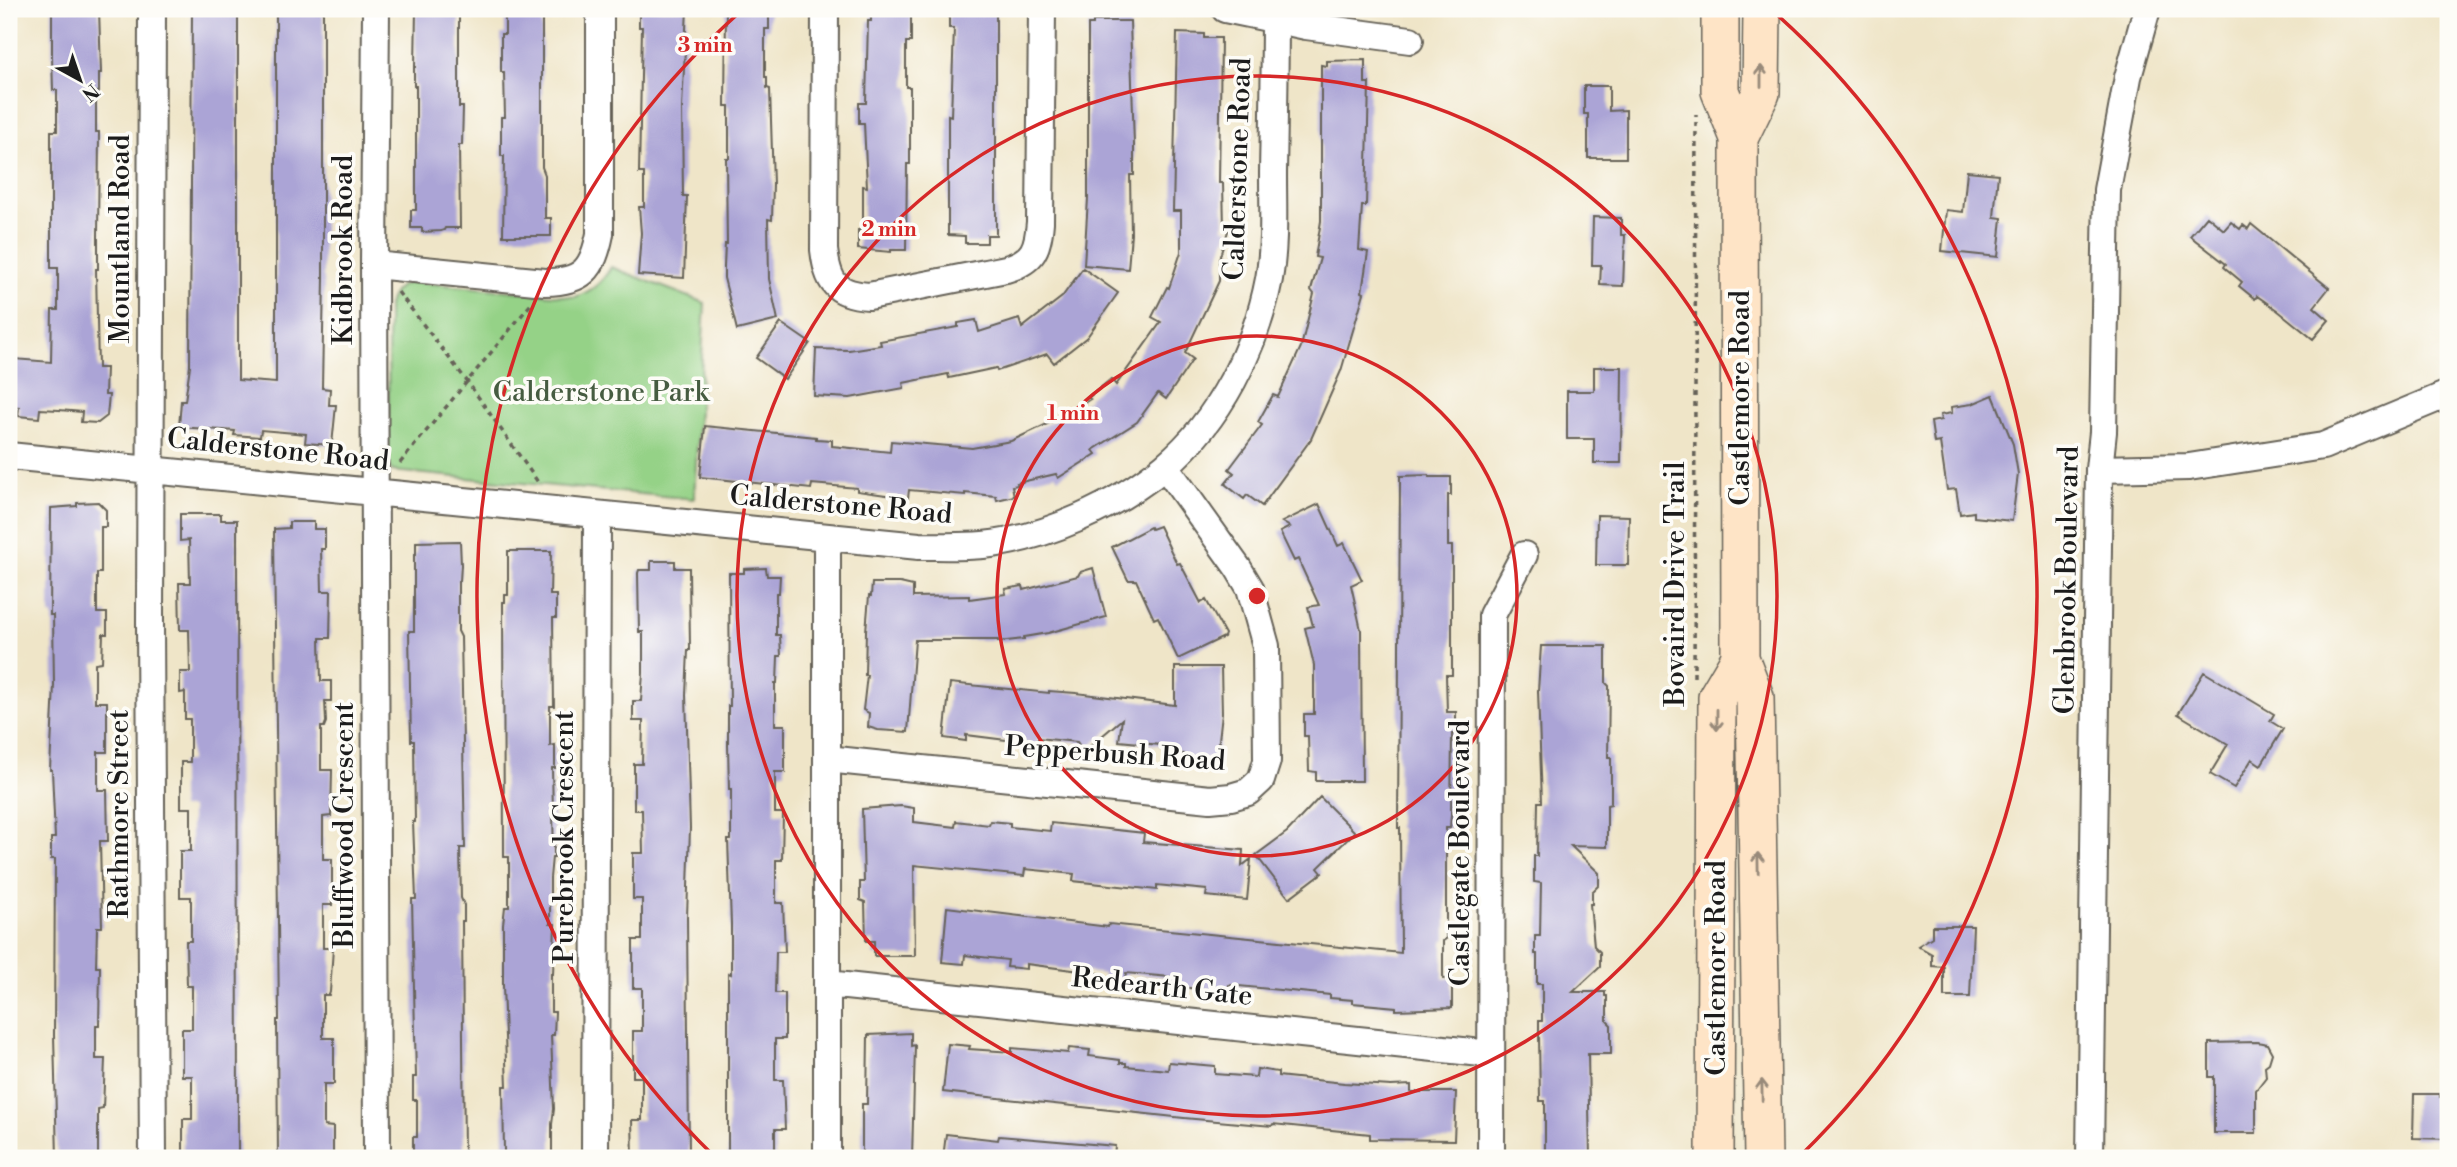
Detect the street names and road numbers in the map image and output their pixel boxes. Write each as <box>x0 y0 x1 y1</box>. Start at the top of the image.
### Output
street label: Calderstone Road <box>1217 57 1259 281</box>
street label: Mountland Road <box>103 134 138 344</box>
street label: Kidbrook Road <box>326 155 361 345</box>
street label: Castlemore Road <box>1723 290 1758 506</box>
street label: Calderstone Road <box>165 421 391 479</box>
street label: Glenbrook Boulevard <box>2047 445 2087 715</box>
street label: Bovaird Drive Trail <box>1658 462 1693 707</box>
street label: Calderstone Road <box>728 478 954 532</box>
street label: Bluffwood Crescent <box>327 702 362 949</box>
street label: Rathmore Street <box>102 709 137 919</box>
street label: Purebrook Crescent <box>547 710 582 964</box>
street label: Castlegate Boulevard <box>1443 720 1478 986</box>
street label: Pepperbush Road <box>1003 729 1227 779</box>
street label: Castlemore Road <box>1699 860 1734 1076</box>
street label: Redearth Gate <box>1070 960 1254 1014</box>

